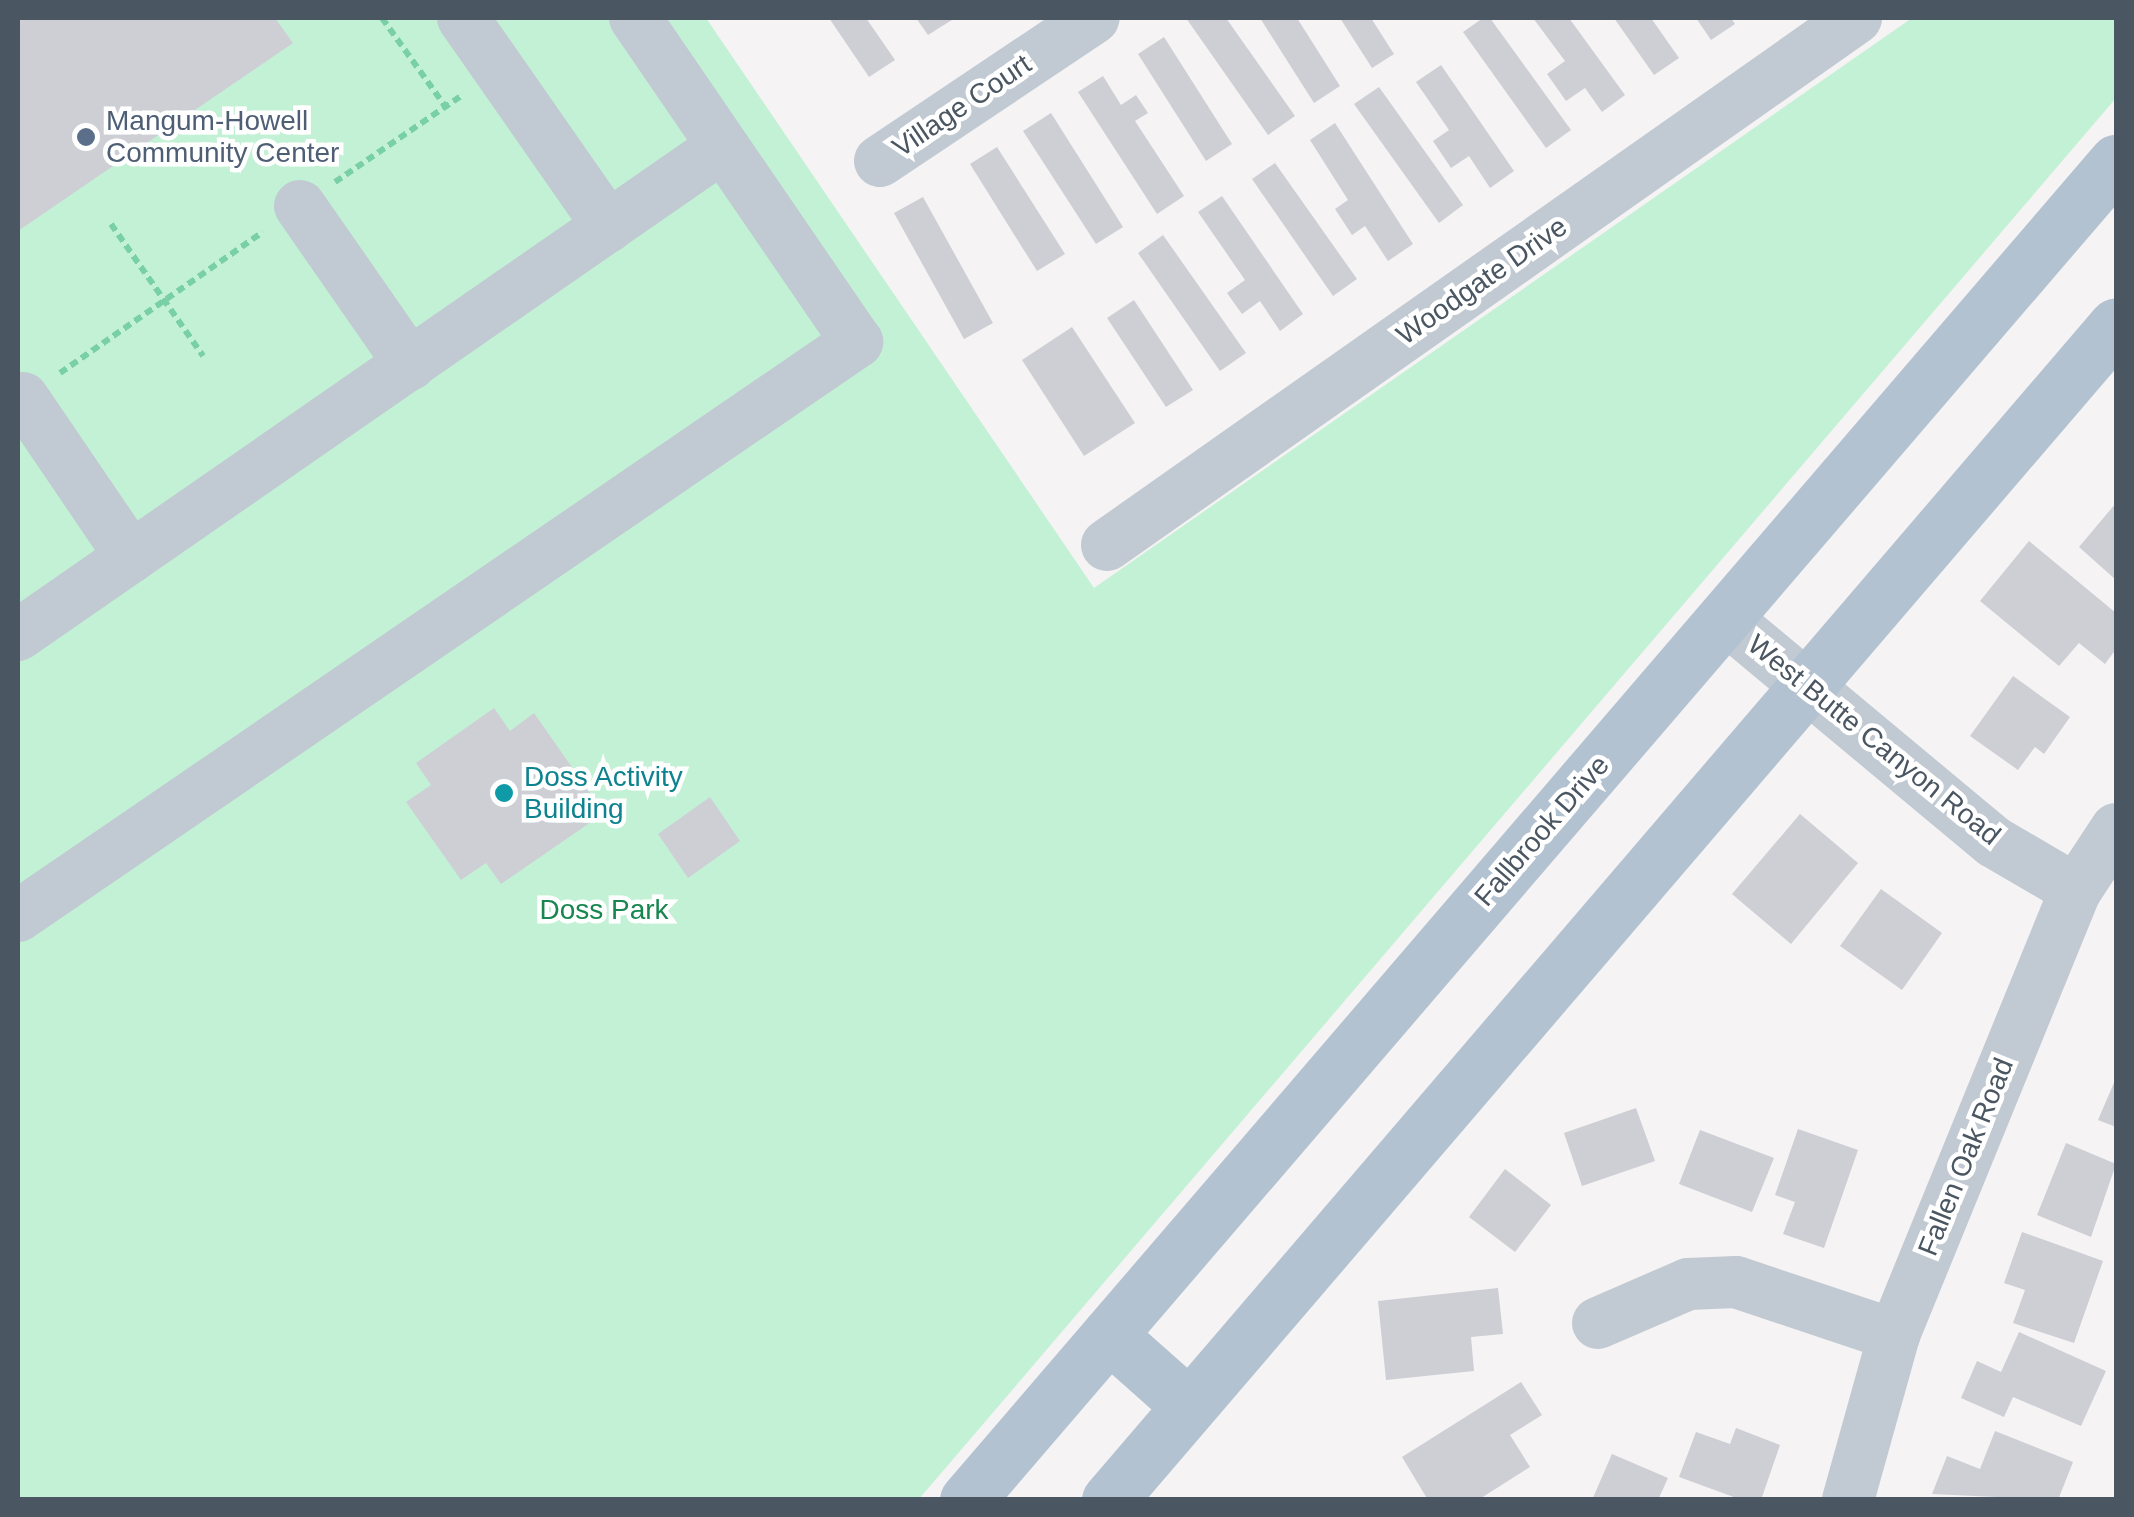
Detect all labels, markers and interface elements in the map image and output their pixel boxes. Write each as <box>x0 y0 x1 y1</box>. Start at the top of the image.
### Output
street label: Village Court <box>886 47 1038 165</box>
place label: Mangum-Howell Community Center <box>106 104 339 170</box>
marker: Mangum-Howell Community Center <box>75 126 97 148</box>
street label: Woodgate Drive <box>1390 210 1574 352</box>
street label: West Butte Canyon Road <box>1741 628 2007 852</box>
street label: Fallbrook Drive <box>1468 749 1616 913</box>
place label: Doss Activity Building <box>524 760 684 826</box>
marker: Doss Activity Building <box>493 782 515 804</box>
park label: Doss Park <box>539 893 669 927</box>
street label: Fallen Oak Road <box>1911 1053 2021 1261</box>

